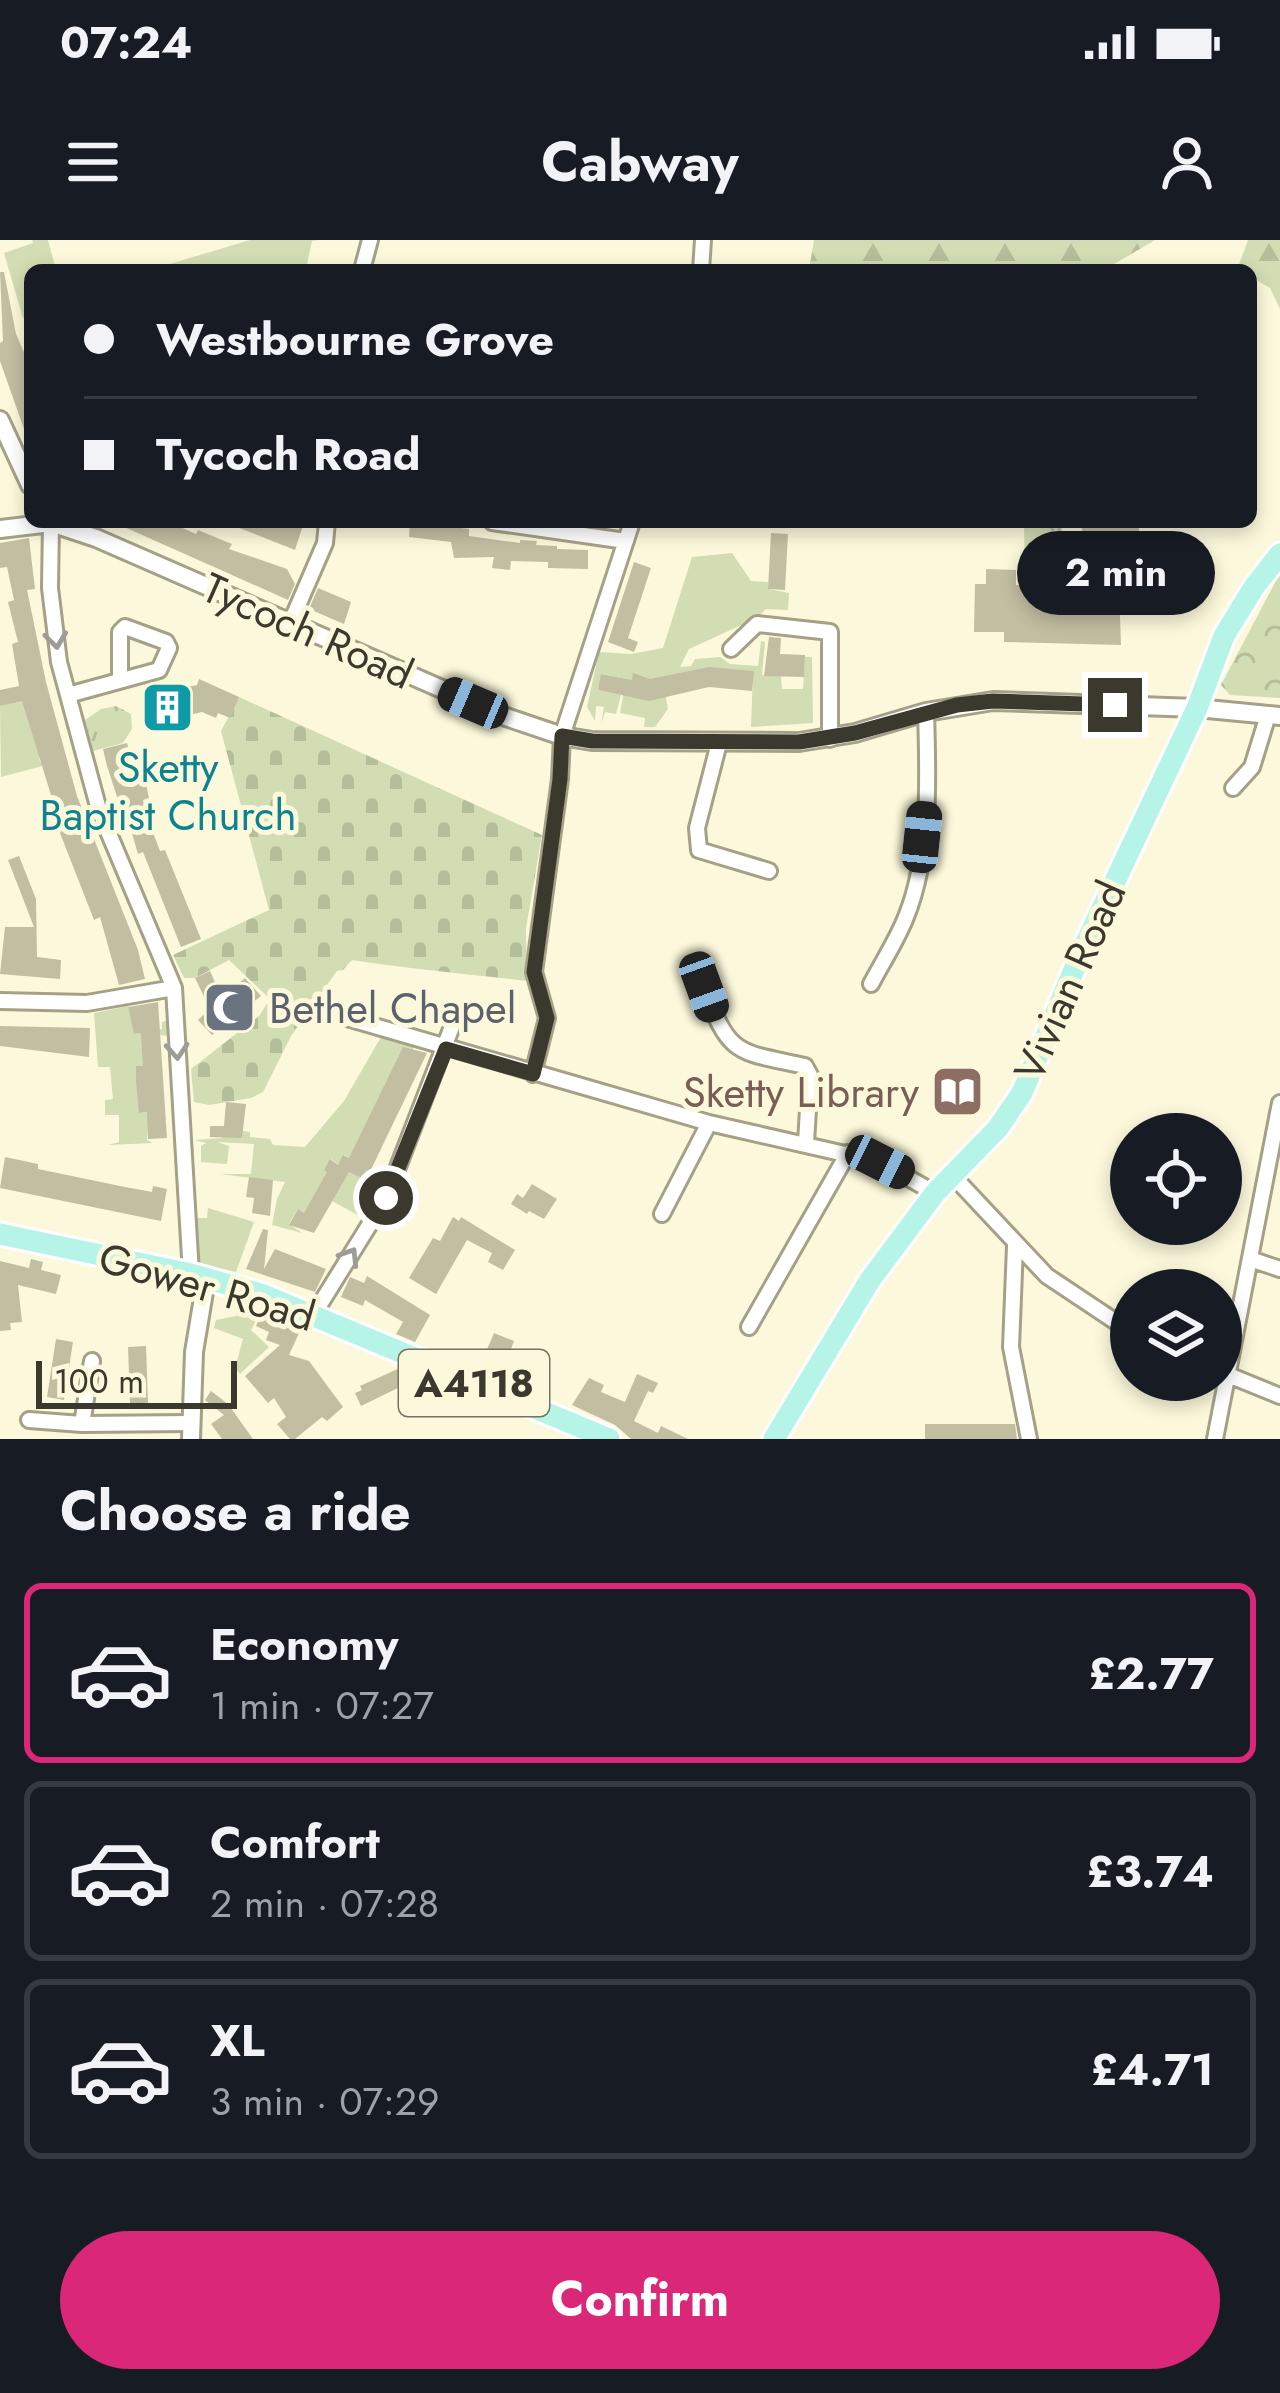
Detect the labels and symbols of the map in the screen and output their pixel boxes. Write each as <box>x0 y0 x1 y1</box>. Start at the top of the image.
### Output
callout: 2 min <box>1016 531 1214 615</box>
street label: Tycoch Road <box>193 557 423 705</box>
one-way arrow <box>43 630 69 649</box>
car <box>433 672 513 734</box>
route end <box>1088 678 1142 732</box>
building icon: Sketty Baptist Church <box>140 680 196 736</box>
place label: Sketty Baptist Church <box>40 737 296 846</box>
car <box>900 799 944 875</box>
street label: Vivian Road <box>999 871 1141 1091</box>
car <box>675 947 733 1027</box>
place label: Bethel Chapel <box>269 978 516 1039</box>
mosque icon: Bethel Chapel <box>202 980 258 1036</box>
one-way arrow <box>164 1042 190 1061</box>
place label: Sketty Library <box>683 1062 920 1123</box>
library icon: Sketty Library <box>930 1064 986 1120</box>
car <box>840 1130 920 1194</box>
route start <box>359 1171 413 1225</box>
street label: Gower Road <box>92 1227 322 1347</box>
one-way arrow <box>336 1247 358 1269</box>
road number: A4118 <box>399 1350 549 1416</box>
scale bar <box>36 1355 237 1408</box>

